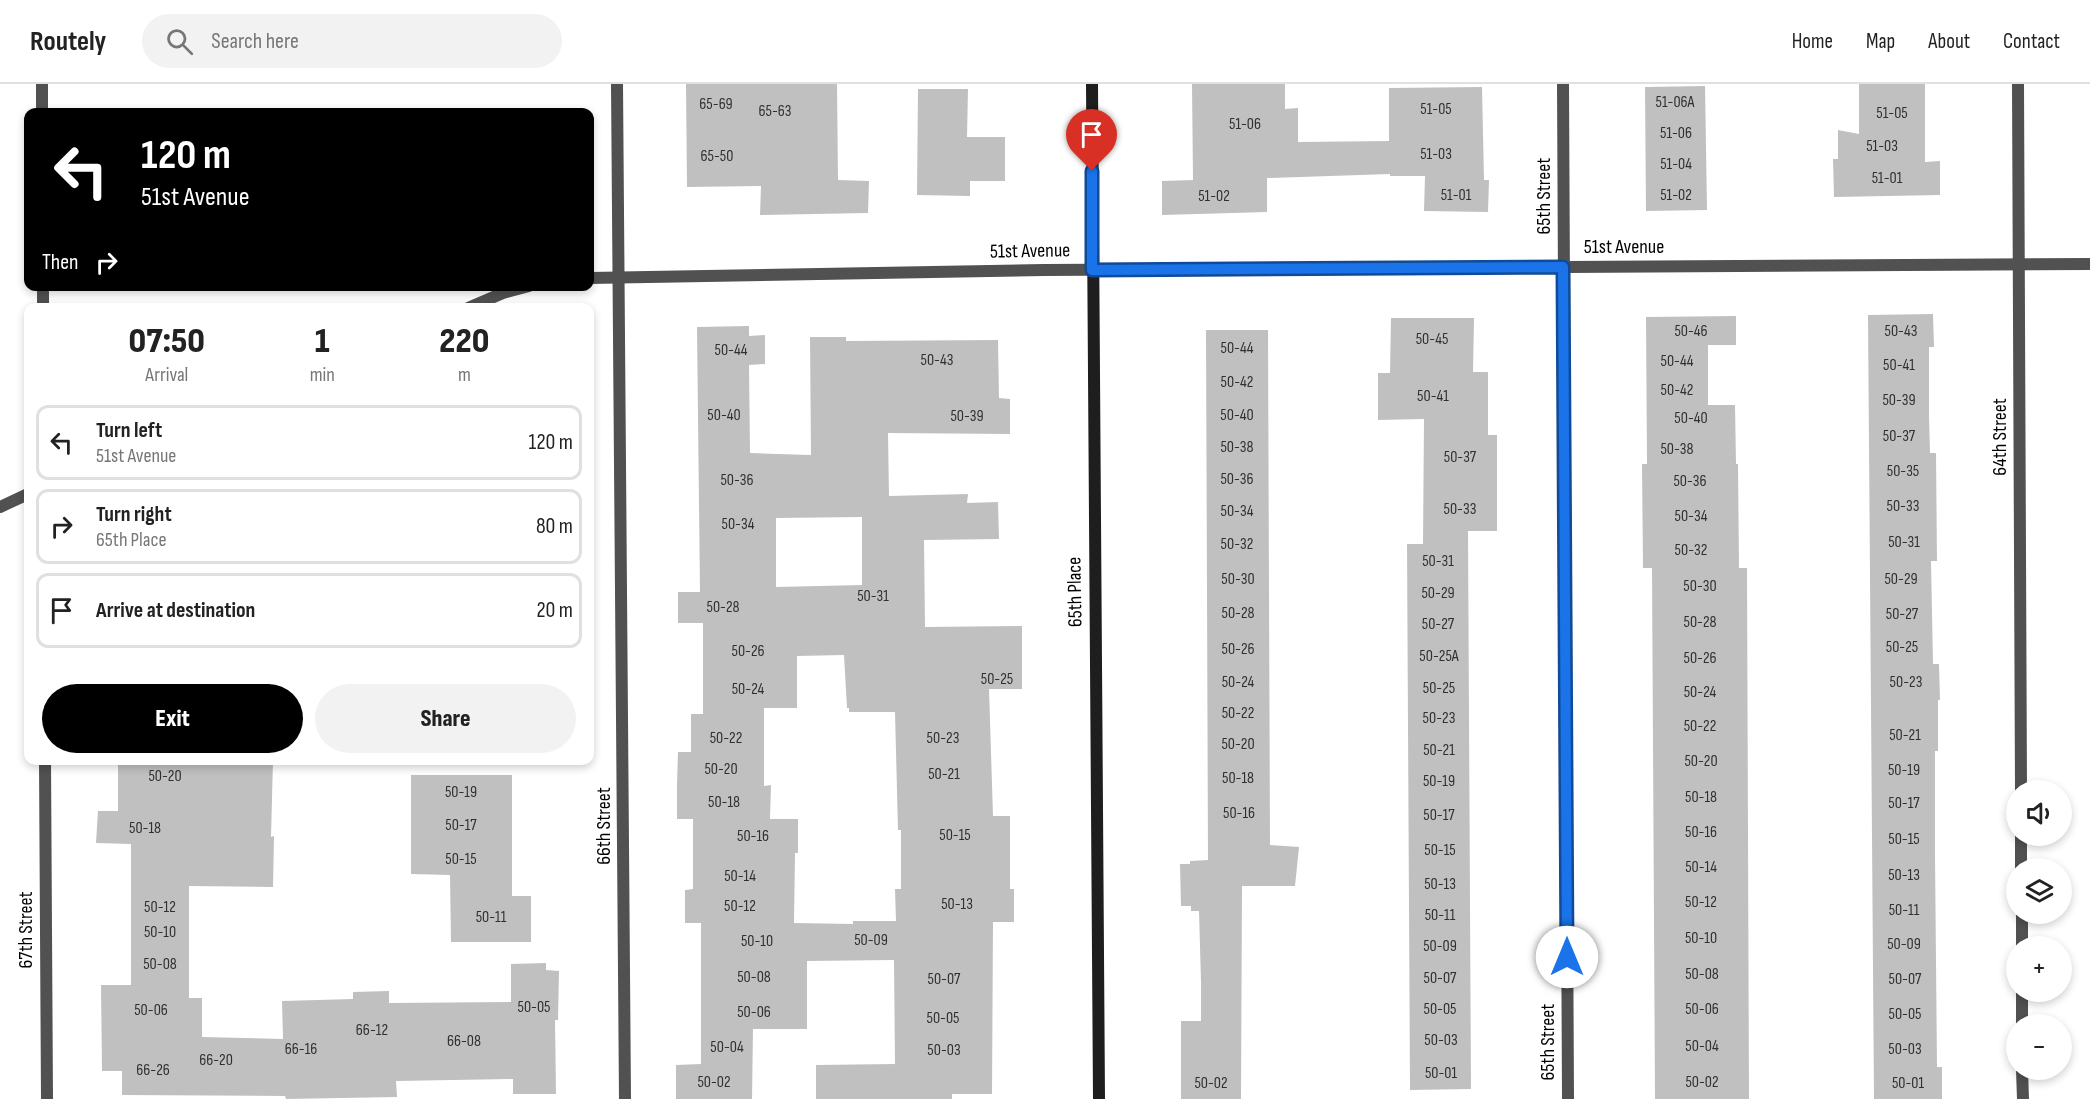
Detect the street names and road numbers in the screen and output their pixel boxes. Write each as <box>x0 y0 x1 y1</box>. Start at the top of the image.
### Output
street label: 65th Street <box>1532 158 1556 234</box>
street label: 51st Avenue <box>1584 235 1664 259</box>
street label: 51st Avenue <box>990 238 1070 264</box>
street label: 64th Street <box>1988 398 2012 476</box>
street label: 65th Place <box>1062 557 1088 627</box>
street label: 66th Street <box>592 787 616 865</box>
street label: 67th Street <box>14 892 38 968</box>
street label: 65th Street <box>1536 1004 1560 1080</box>

